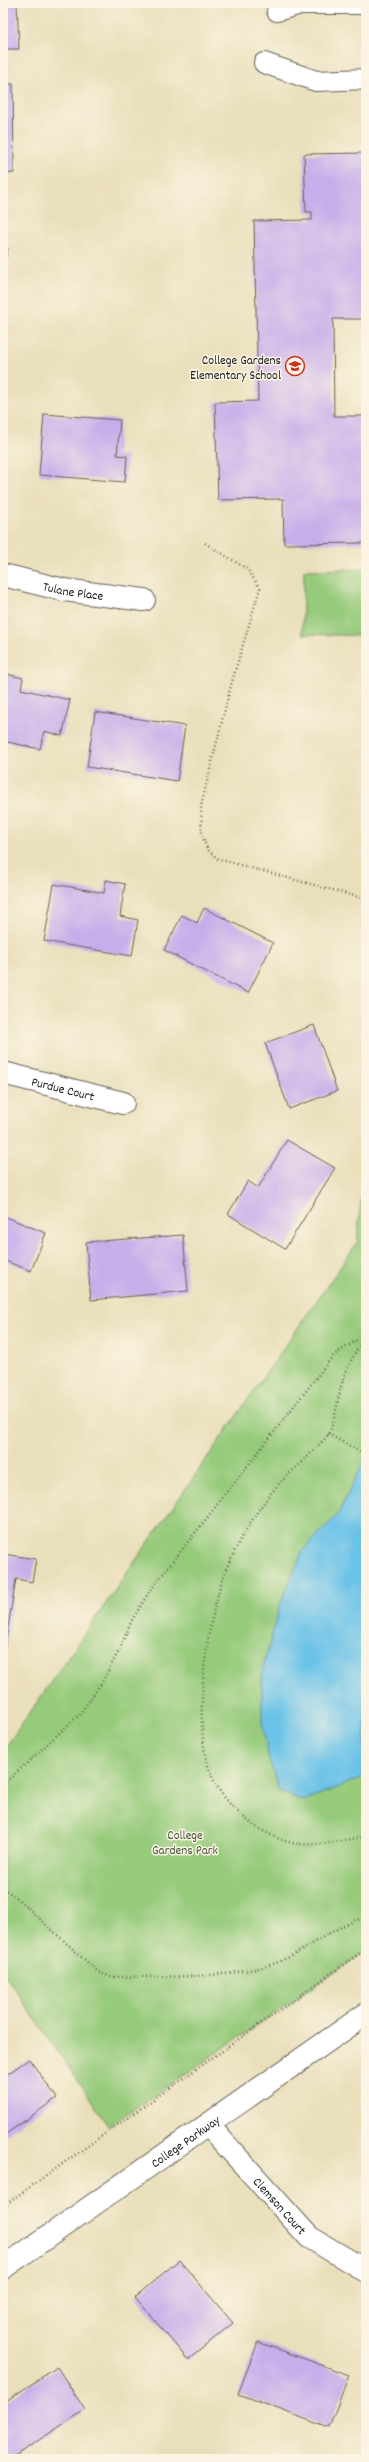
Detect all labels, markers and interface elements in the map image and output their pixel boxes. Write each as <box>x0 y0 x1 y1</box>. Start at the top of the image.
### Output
place label: College Gardens Elementary School <box>190 352 281 386</box>
school or university icon: College Gardens Elementary School <box>284 355 306 377</box>
street label: Tulane Place <box>41 578 104 607</box>
street label: Purdue Court <box>29 1073 96 1108</box>
park label: College Gardens Park <box>152 1827 218 1861</box>
street label: College Parkway <box>148 2111 225 2174</box>
street label: Clemson Court <box>247 2174 310 2240</box>

